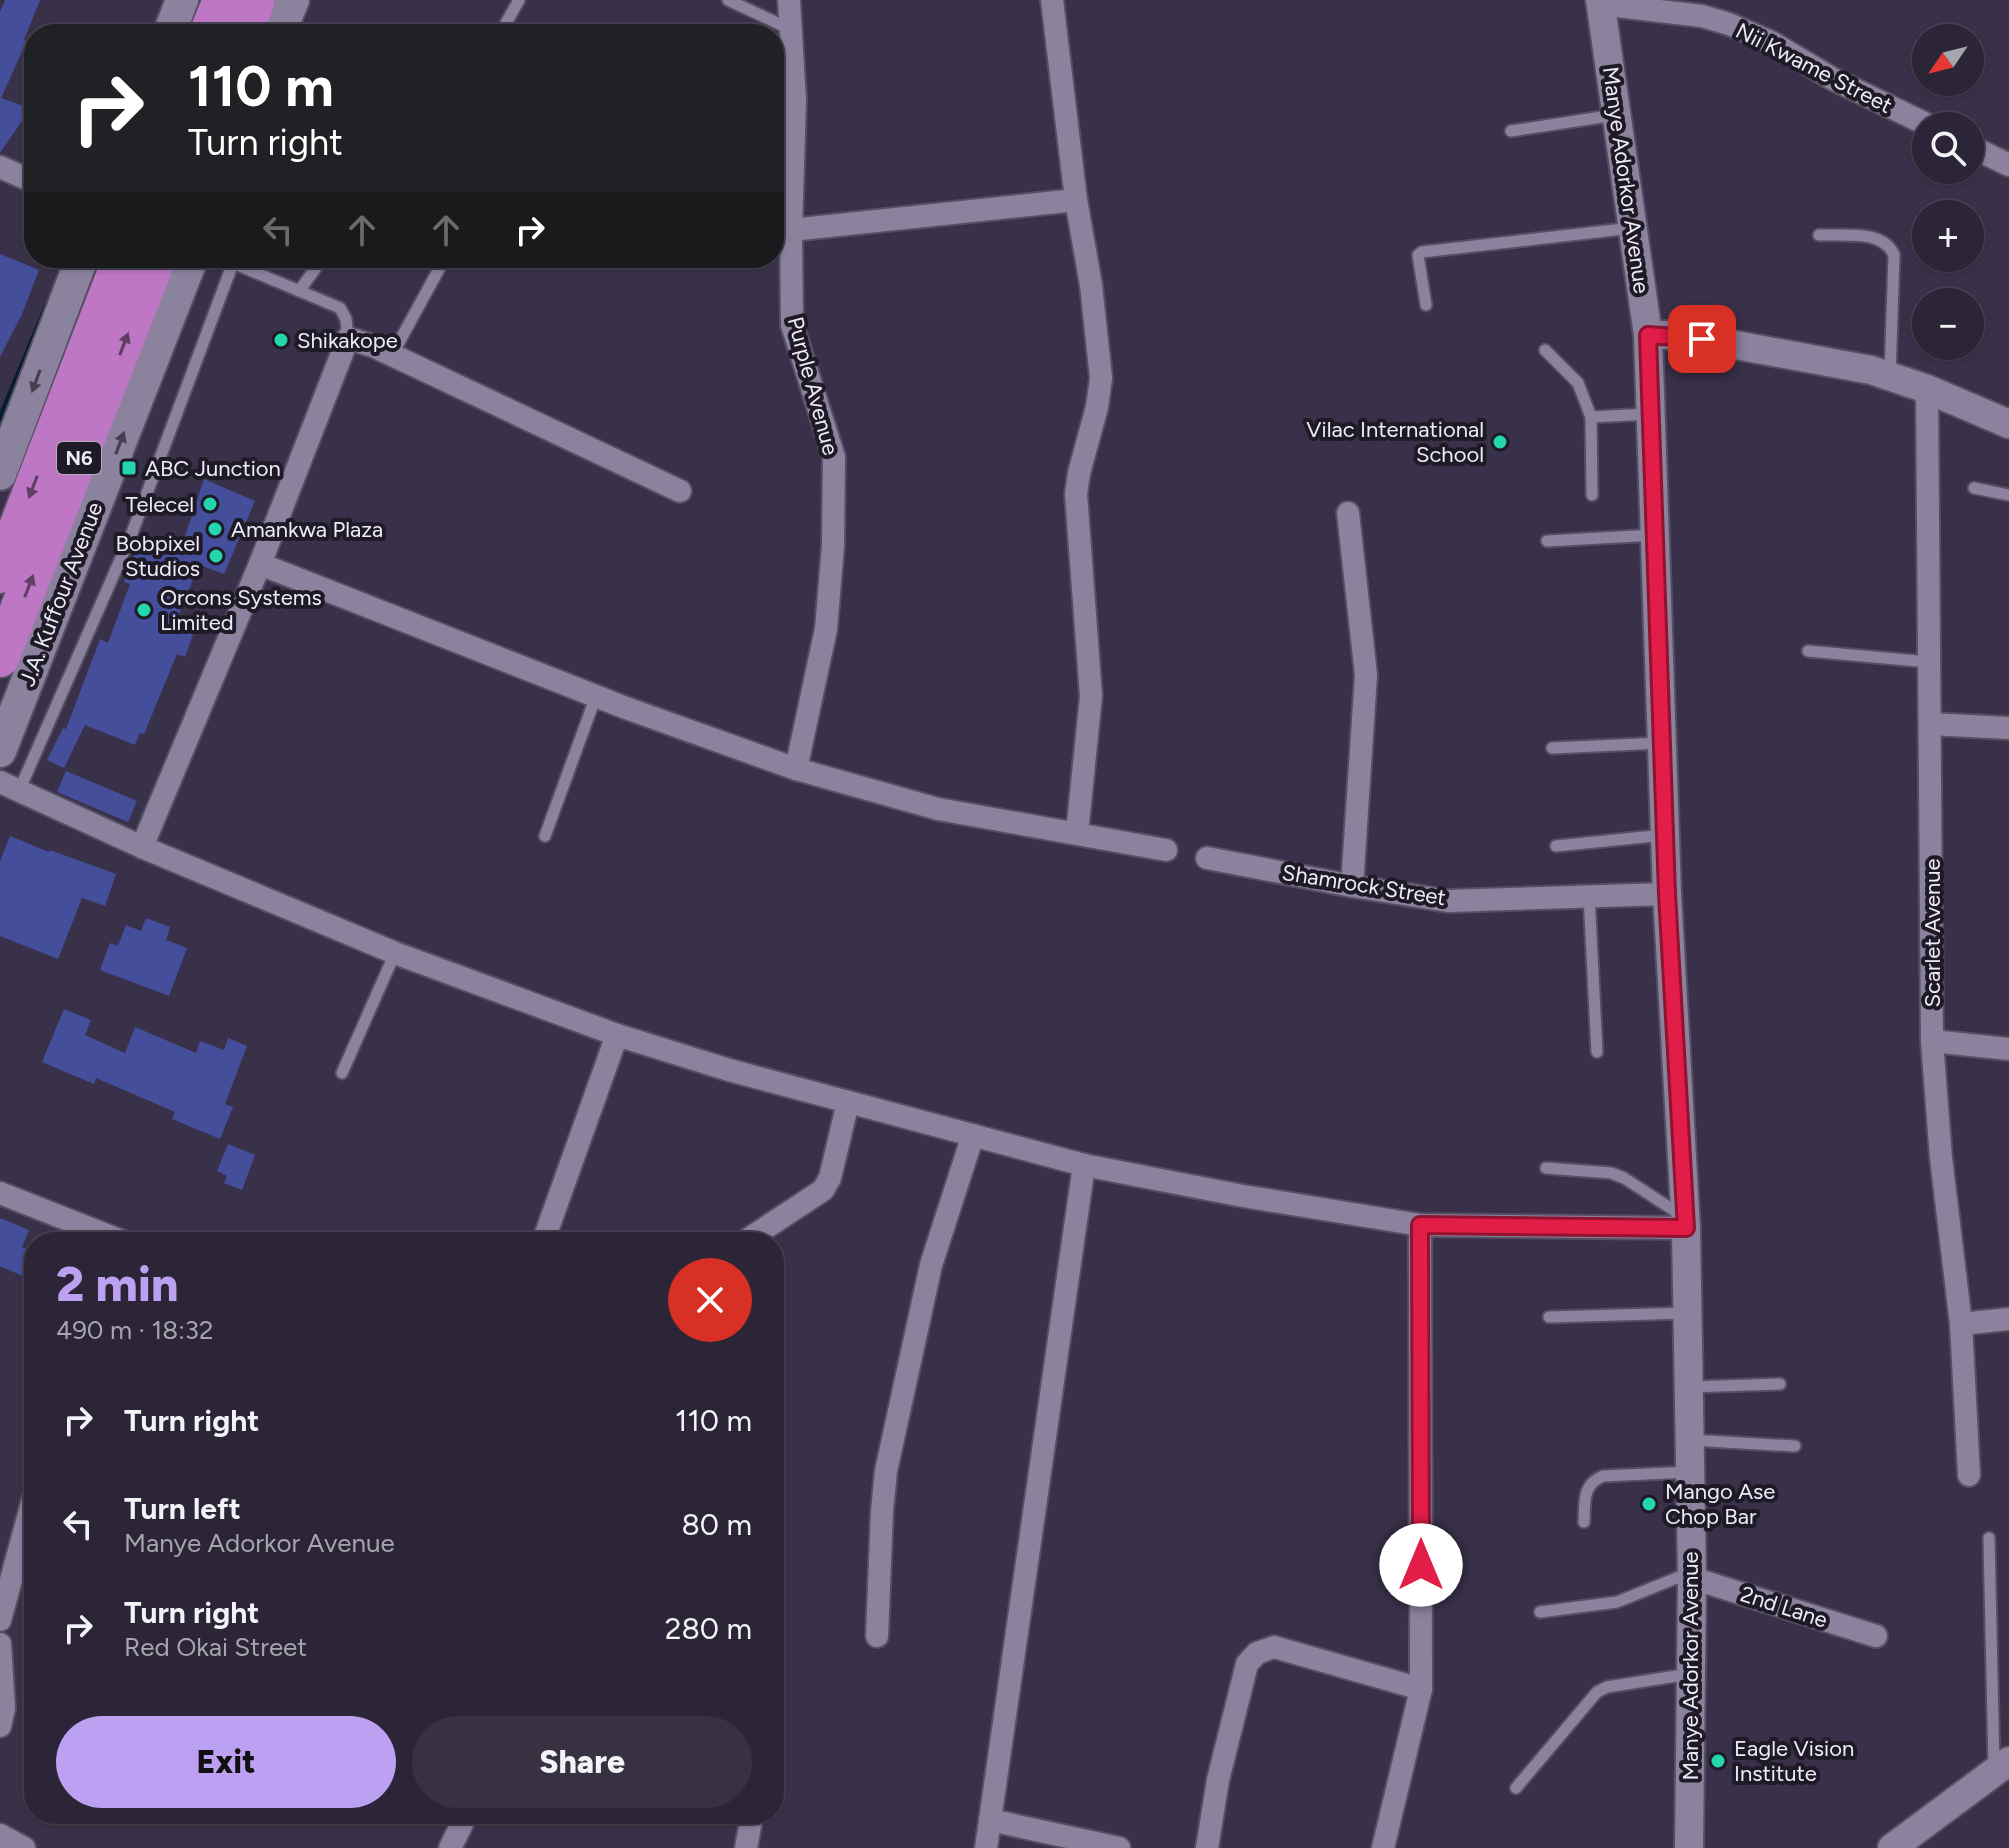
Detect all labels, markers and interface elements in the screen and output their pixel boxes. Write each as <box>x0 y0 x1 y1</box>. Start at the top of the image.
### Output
street label: Nii Kwame Street <box>1731 17 1897 119</box>
north arrow <box>1912 24 1984 96</box>
map controls <box>1912 24 1984 360</box>
text: 110 m <box>188 53 334 120</box>
icon: right <box>56 56 160 160</box>
street label: Manye Adorkor Avenue <box>1597 65 1655 295</box>
button: search <box>1912 112 1984 184</box>
text: Turn right <box>188 121 343 164</box>
button: + <box>1912 200 1984 272</box>
icon: left <box>256 208 300 252</box>
icon: ahead <box>340 208 384 252</box>
icon: ahead <box>424 208 468 252</box>
icon: right <box>508 208 552 252</box>
button: − <box>1912 288 1984 360</box>
pin <box>1668 305 1736 373</box>
street label: Purple Avenue <box>782 314 844 458</box>
icon: arrive <box>1680 317 1724 361</box>
place label: Shikakope <box>297 327 398 354</box>
one-way arrow <box>118 331 131 355</box>
marker: Shikakope <box>272 331 290 349</box>
one-way arrow <box>29 369 42 393</box>
place label: Vilac International School <box>1306 416 1484 468</box>
one-way arrow <box>114 431 127 455</box>
marker: Vilac International School <box>1491 433 1509 451</box>
road number: N6 <box>57 442 101 474</box>
place label: ABC Junction <box>145 455 281 482</box>
marker: ABC Junction <box>120 459 138 477</box>
one-way arrow <box>26 476 39 500</box>
place label: Telecel <box>126 491 194 518</box>
marker: Telecel <box>201 495 219 513</box>
street label: J.A. Kuffour Avenue <box>13 498 109 690</box>
place label: Amankwa Plaza <box>231 516 383 543</box>
marker: Amankwa Plaza <box>206 520 224 538</box>
place label: Bobpixel Studios <box>116 530 200 582</box>
marker: Bobpixel Studios <box>207 547 225 565</box>
one-way arrow <box>22 573 35 597</box>
place label: Orcons Systems Limited <box>160 584 322 636</box>
marker: Orcons Systems Limited <box>135 601 153 619</box>
street label: Scarlet Avenue <box>1919 858 1946 1008</box>
street label: Shamrock Street <box>1280 859 1448 911</box>
text: 2 min <box>56 1255 179 1313</box>
button: close <box>668 1258 752 1342</box>
text: 490 m · 18:32 <box>56 1314 213 1346</box>
icon: right <box>56 1398 100 1442</box>
text: Turn right <box>124 1402 259 1439</box>
text: 110 m <box>675 1402 752 1439</box>
place label: Mango Ase Chop Bar <box>1665 1478 1775 1530</box>
text: Turn left <box>124 1490 241 1527</box>
marker: Mango Ase Chop Bar <box>1640 1495 1658 1513</box>
icon: left <box>56 1502 100 1546</box>
text: 80 m <box>681 1506 752 1543</box>
position arrow <box>1379 1523 1463 1607</box>
text: Manye Adorkor Avenue <box>124 1527 395 1559</box>
street label: Manye Adorkor Avenue <box>1677 1552 1704 1781</box>
street label: 2nd Lane <box>1737 1580 1831 1634</box>
text: Turn right <box>124 1594 259 1631</box>
icon: right <box>56 1606 100 1650</box>
text: 280 m <box>665 1610 752 1647</box>
text: Red Okai Street <box>124 1631 307 1663</box>
button: Exit <box>56 1716 396 1808</box>
button: Share <box>412 1716 752 1808</box>
place label: Eagle Vision Institute <box>1734 1735 1854 1787</box>
marker: Eagle Vision Institute <box>1709 1752 1727 1770</box>

